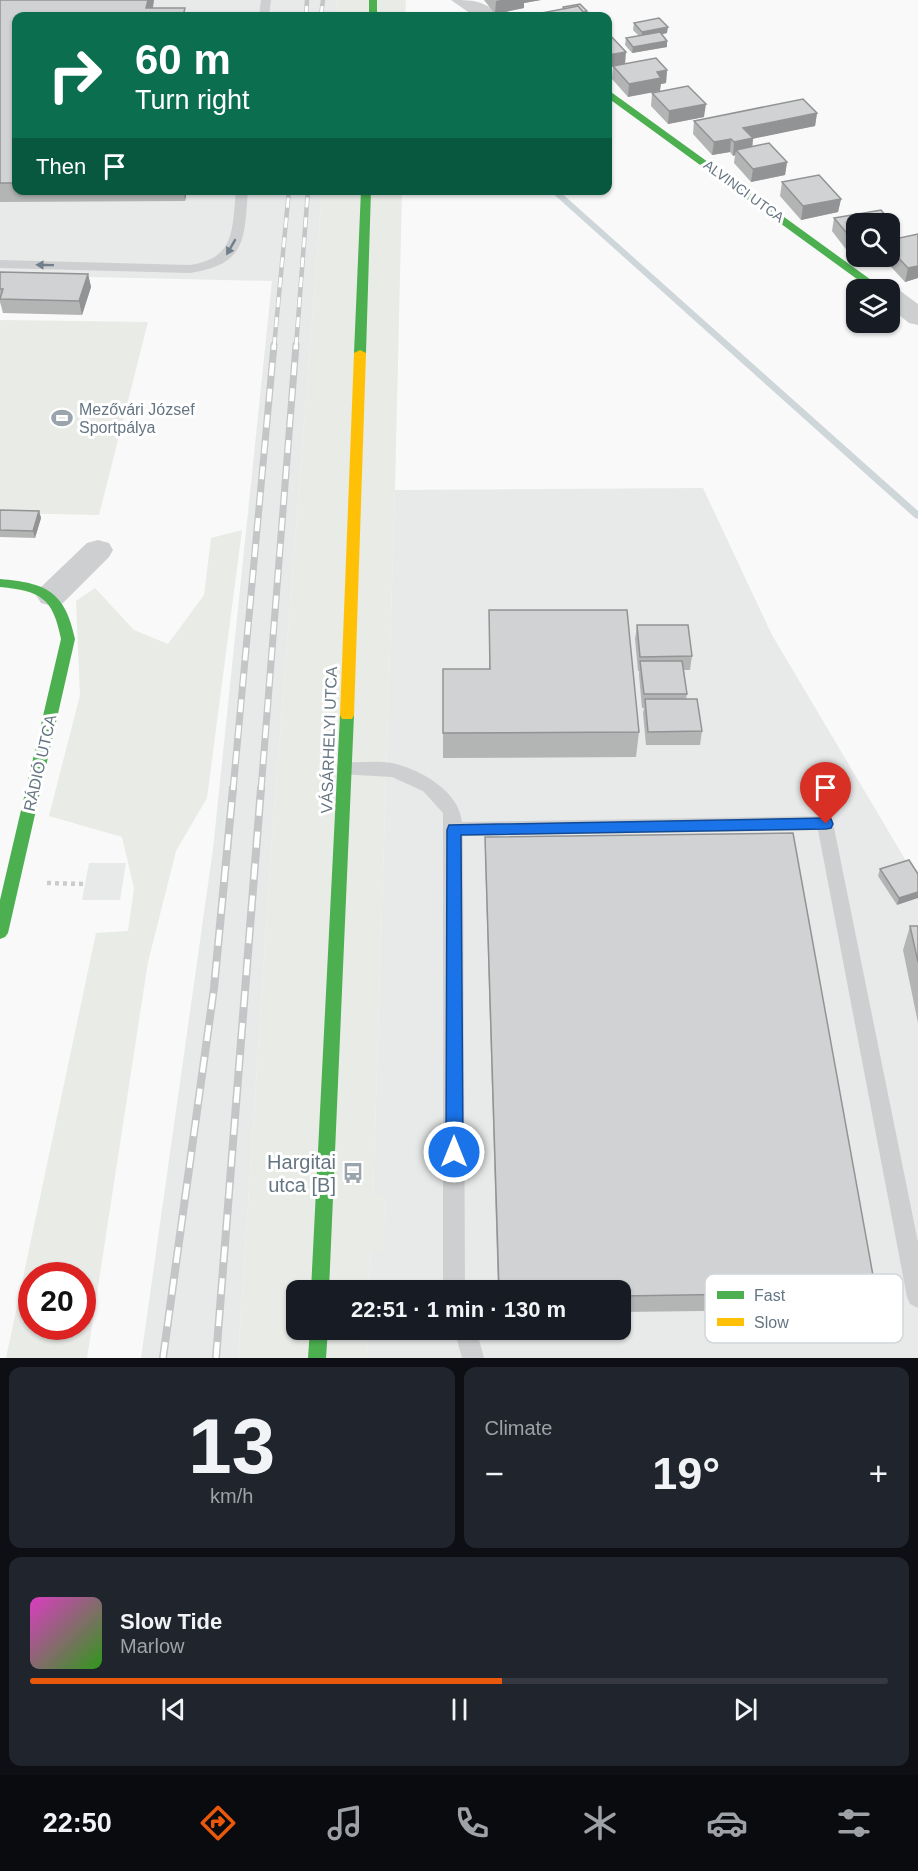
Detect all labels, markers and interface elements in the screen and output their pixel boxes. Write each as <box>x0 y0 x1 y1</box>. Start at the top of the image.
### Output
icon: right <box>36 36 114 114</box>
text: 60 m <box>135 36 231 83</box>
text: Turn right <box>135 85 250 115</box>
icon: arrive <box>98 150 131 183</box>
text: Then <box>36 154 86 179</box>
street label: ALVINCI UTCA <box>701 156 788 226</box>
map controls <box>846 213 900 333</box>
button: search <box>846 213 900 267</box>
one-way arrow <box>226 239 236 256</box>
one-way arrow <box>36 261 55 270</box>
button: layers <box>846 279 900 333</box>
place label: Mezővári József Sportpálya <box>79 401 195 436</box>
sports icon: Mezővári József Sportpálya <box>50 406 74 430</box>
street label: VÁSÁRHELYI UTCA <box>317 666 340 814</box>
street label: RÁDIÓ UTCA <box>20 712 59 813</box>
pin <box>800 762 851 824</box>
icon: arrive <box>809 771 842 804</box>
position arrow <box>422 1120 486 1184</box>
place label: Hargitai utca [B] <box>267 1151 336 1196</box>
bus stop icon: Hargitai utca [B] <box>341 1161 365 1185</box>
speed limit sign: 20 <box>18 1262 96 1340</box>
legend <box>705 1274 903 1343</box>
text: Fast <box>754 1287 786 1304</box>
text: 22:51 · 1 min · 130 m <box>351 1297 566 1322</box>
text: Slow <box>754 1314 789 1331</box>
text: 13 <box>188 1402 275 1490</box>
text: Climate <box>485 1417 552 1439</box>
text: 19° <box>652 1448 720 1499</box>
text: − <box>485 1455 504 1492</box>
text: + <box>869 1455 888 1492</box>
text: km/h <box>210 1485 253 1507</box>
text: Slow Tide <box>120 1609 222 1634</box>
text: Marlow <box>120 1635 184 1657</box>
icon: previous <box>157 1693 190 1726</box>
icon: pause <box>443 1693 476 1726</box>
icon: next <box>729 1693 762 1726</box>
icon: directions <box>197 1802 239 1844</box>
icon: music <box>324 1802 366 1844</box>
icon: phone <box>451 1802 493 1844</box>
icon: climate <box>579 1802 621 1844</box>
icon: car <box>706 1802 748 1844</box>
icon: filters <box>833 1802 875 1844</box>
text: 22:50 <box>43 1808 112 1838</box>

